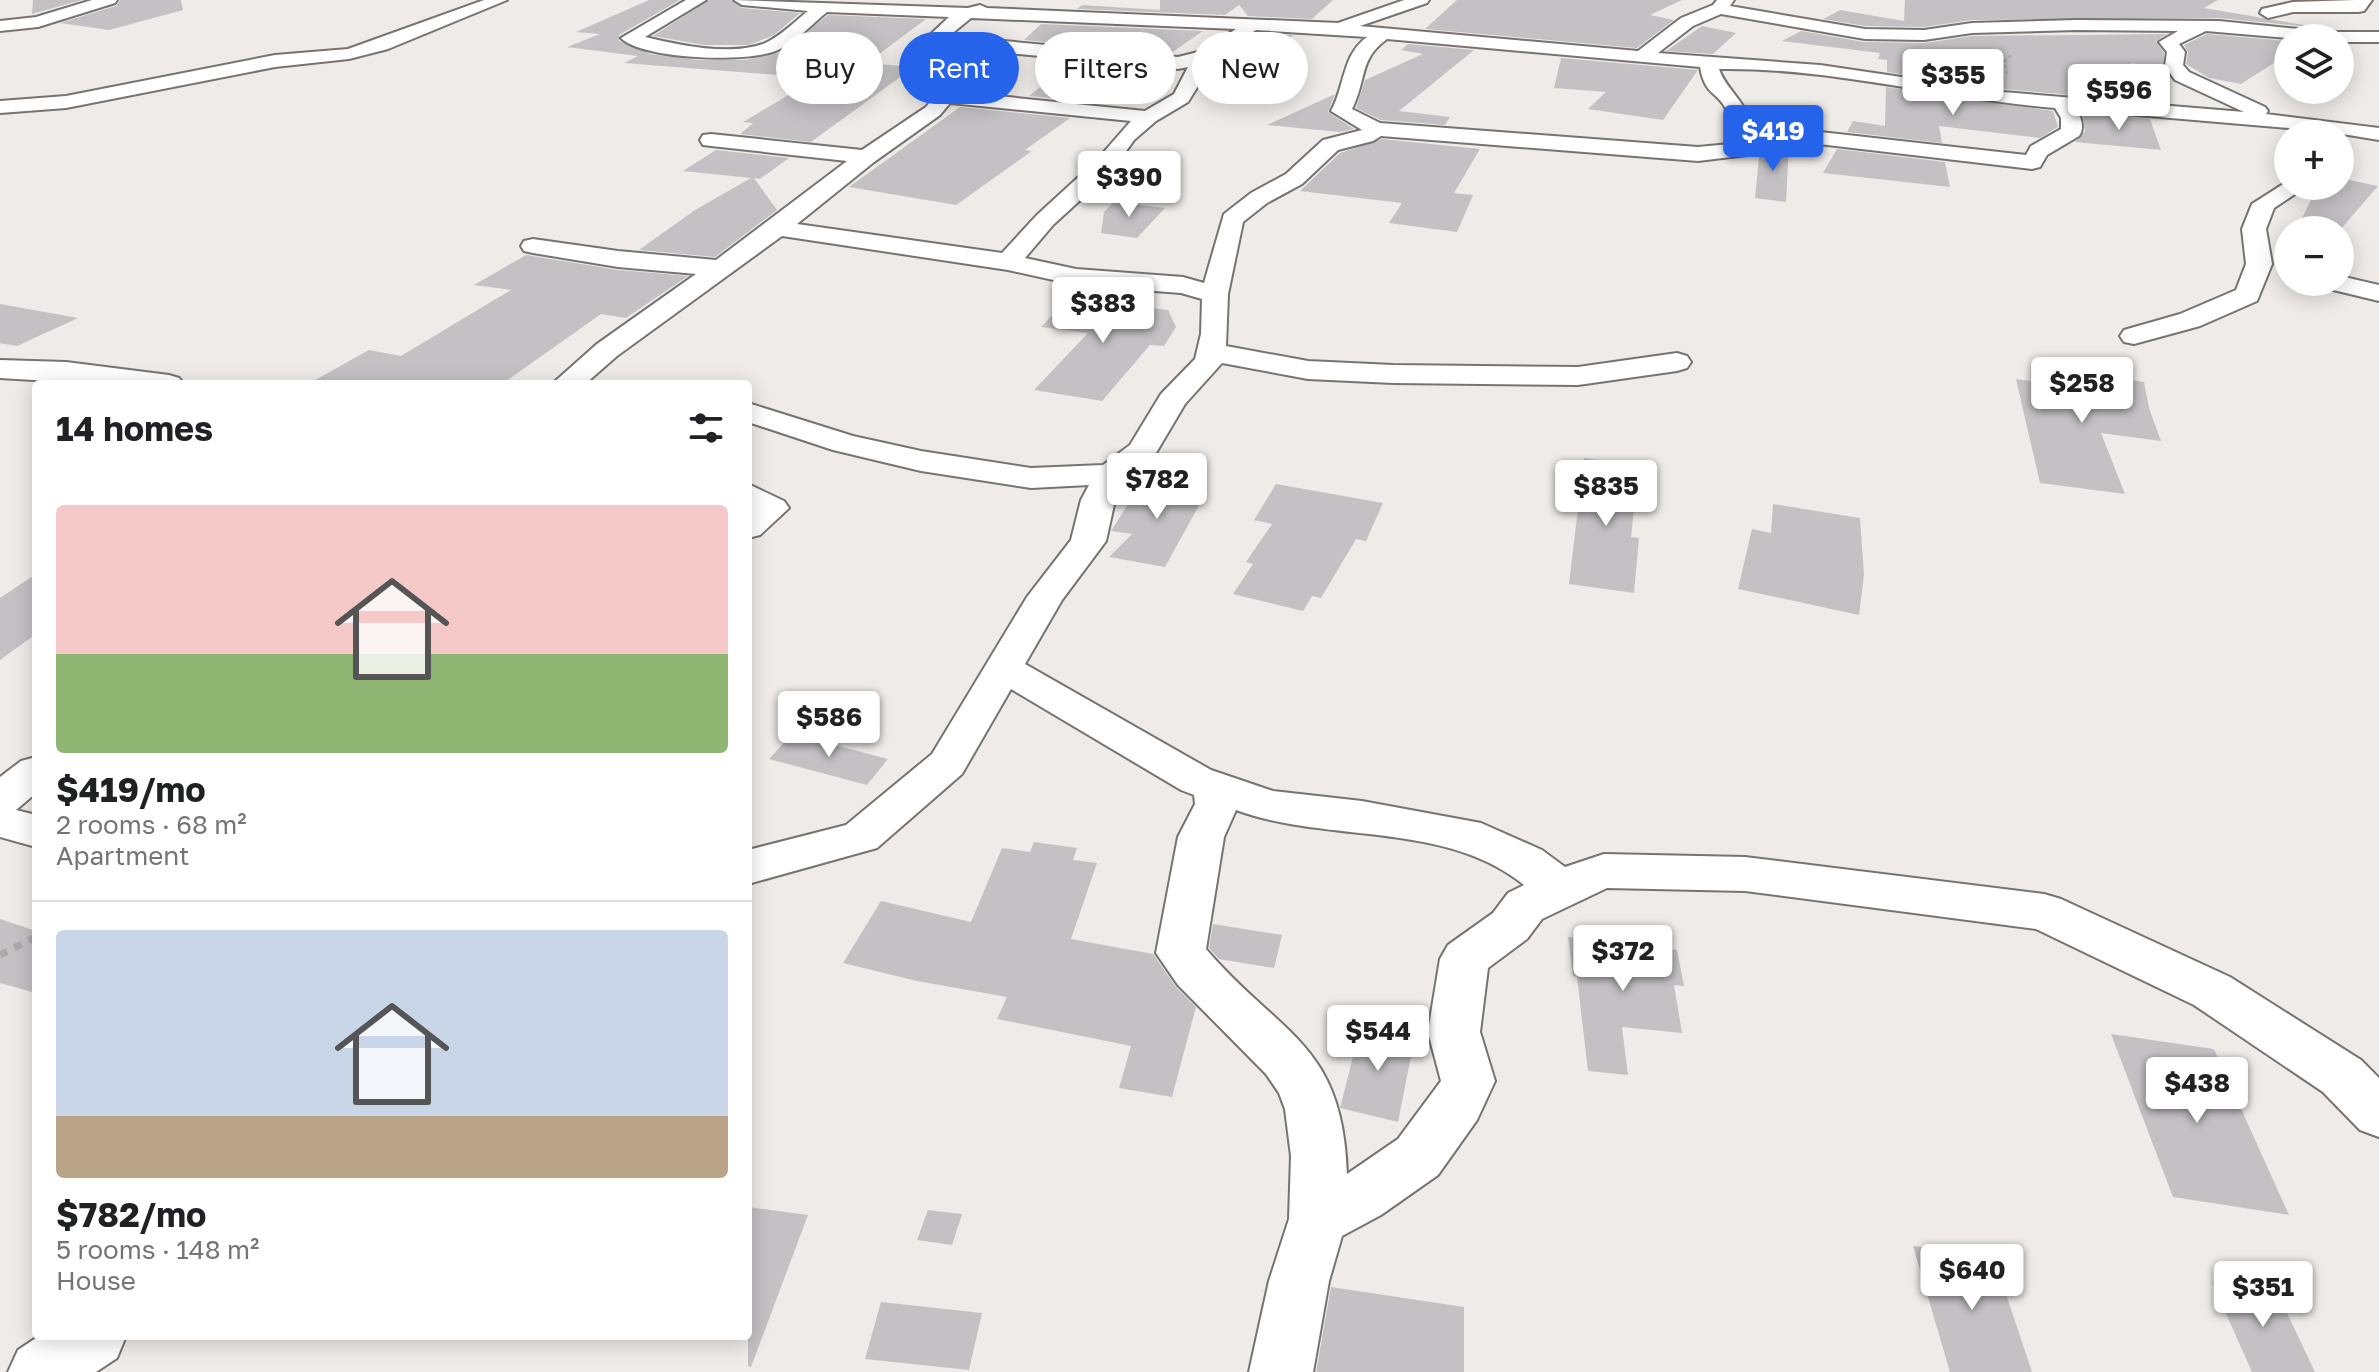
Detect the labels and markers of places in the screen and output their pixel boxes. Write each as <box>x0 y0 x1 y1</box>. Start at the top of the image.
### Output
pin: $355 <box>1906 49 2000 117</box>
pin: $596 <box>2072 64 2166 132</box>
pin: $419 <box>1726 105 1820 173</box>
pin: $390 <box>1082 151 1176 219</box>
pin: $383 <box>1056 277 1150 345</box>
pin: $258 <box>2035 357 2129 425</box>
pin: $782 <box>1110 453 1204 521</box>
pin: $835 <box>1559 460 1653 528</box>
pin: $586 <box>782 691 876 759</box>
pin: $372 <box>1576 925 1670 993</box>
pin: $544 <box>1331 1005 1425 1073</box>
pin: $438 <box>2150 1057 2244 1125</box>
pin: $640 <box>1925 1244 2019 1312</box>
pin: $351 <box>2216 1261 2310 1329</box>

